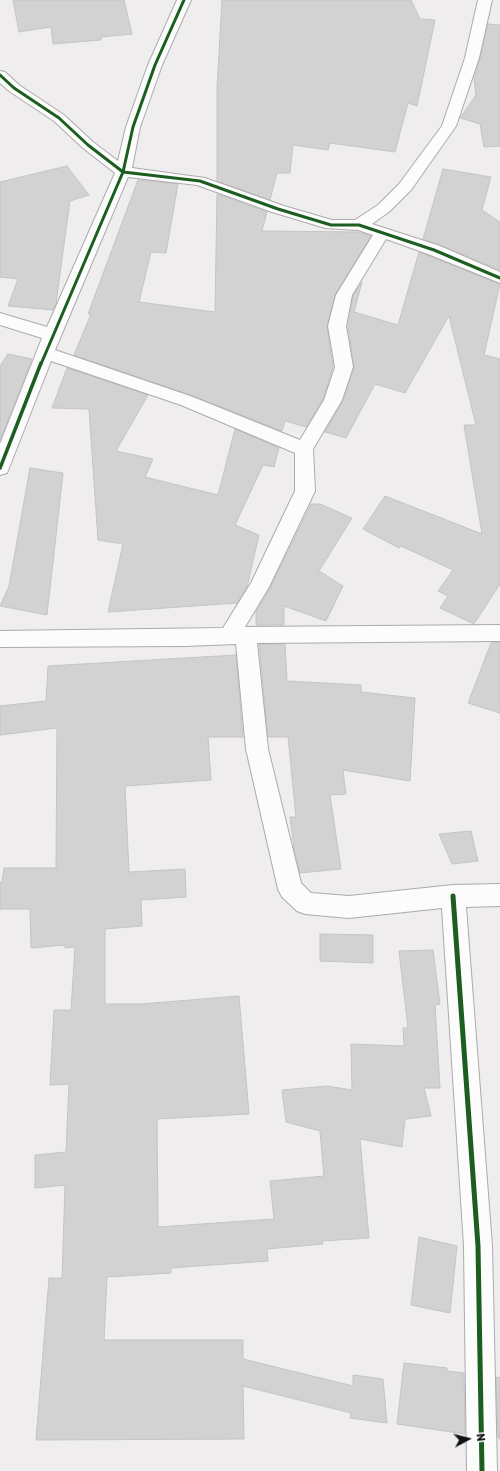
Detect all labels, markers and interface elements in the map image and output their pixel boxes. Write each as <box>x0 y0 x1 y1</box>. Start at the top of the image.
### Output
north arrow <box>448 1419 488 1459</box>
text: N <box>473 1433 487 1442</box>

